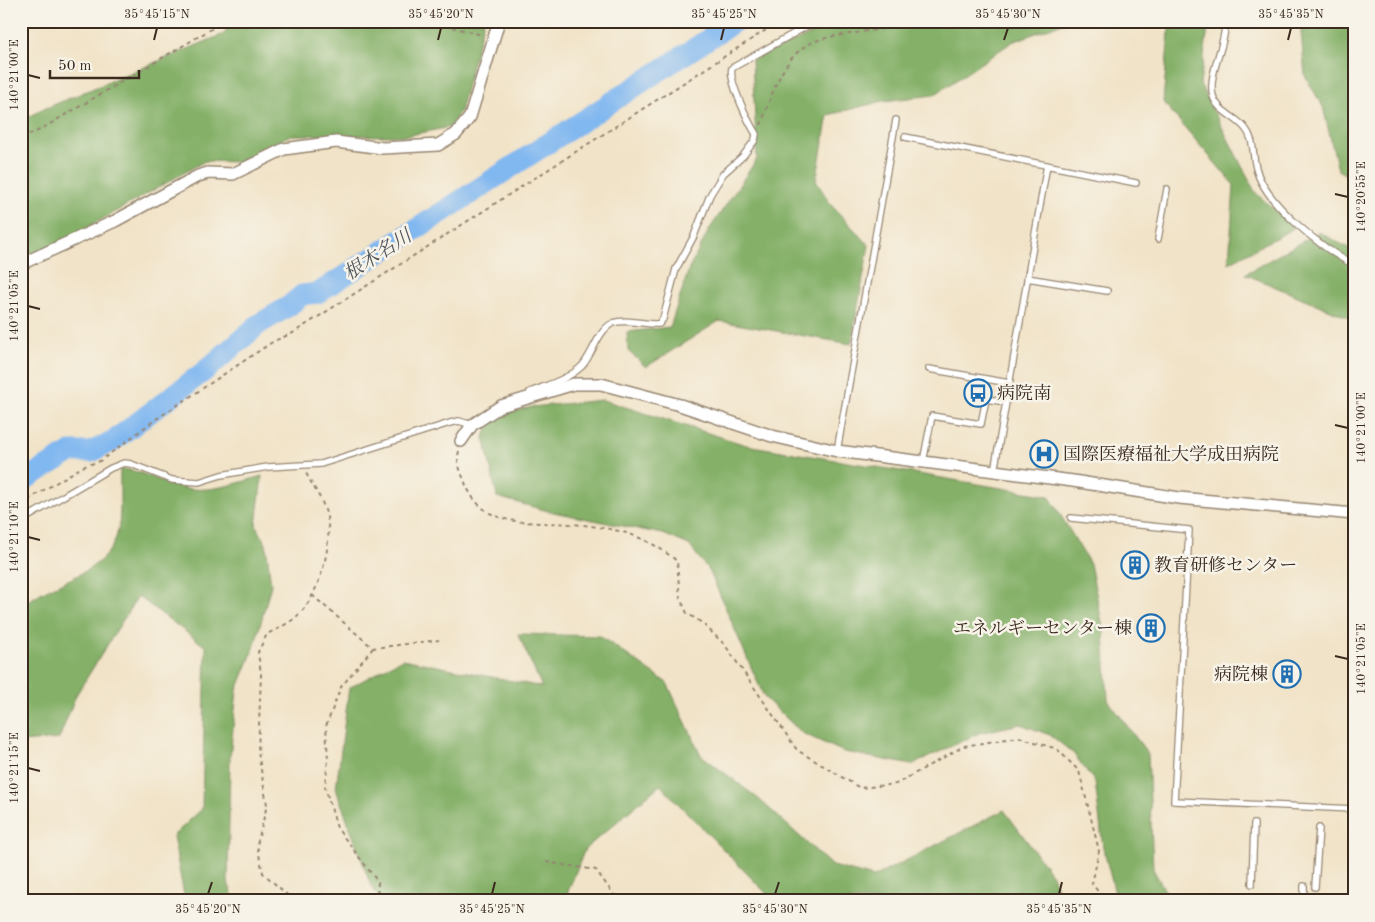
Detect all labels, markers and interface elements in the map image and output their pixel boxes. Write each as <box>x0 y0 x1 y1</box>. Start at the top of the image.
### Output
text: 35°45'15"N <box>124 8 190 21</box>
text: 35°45'20"N <box>408 8 474 21</box>
text: 35°45'25"N <box>691 8 757 21</box>
text: 35°45'30"N <box>975 8 1041 21</box>
text: 35°45'35"N <box>1258 8 1324 21</box>
text: 140°21'00"E <box>9 39 21 111</box>
scale bar <box>50 48 139 80</box>
text: 50 m <box>58 59 92 74</box>
text: 140°20'55"E <box>1355 161 1368 233</box>
water label: 根木名川 <box>340 225 417 285</box>
text: 140°21'05"E <box>8 270 21 342</box>
bus stop icon: 病院南 <box>963 378 993 408</box>
place label: 病院南 <box>997 383 1051 403</box>
text: 140°21'00"E <box>1356 392 1368 464</box>
hospital icon: 国際医療福祉大学成田病院 <box>1029 439 1059 469</box>
place label: 国際医療福祉大学成田病院 <box>1063 444 1279 464</box>
text: 140°21'10"E <box>9 501 21 573</box>
building icon: 教育研修センター <box>1120 550 1150 580</box>
place label: 教育研修センター <box>1154 555 1297 575</box>
building icon: エネルギーセンター棟 <box>1136 613 1166 643</box>
place label: エネルギーセンター棟 <box>953 618 1132 638</box>
text: 140°21'05"E <box>1355 623 1368 695</box>
building icon: 病院棟 <box>1272 659 1302 689</box>
place label: 病院棟 <box>1214 664 1268 684</box>
text: 140°21'15"E <box>8 732 21 804</box>
text: 35°45'20"N <box>175 903 241 916</box>
text: 35°45'25"N <box>459 903 525 916</box>
text: 35°45'30"N <box>742 903 808 916</box>
text: 35°45'35"N <box>1026 903 1092 916</box>

